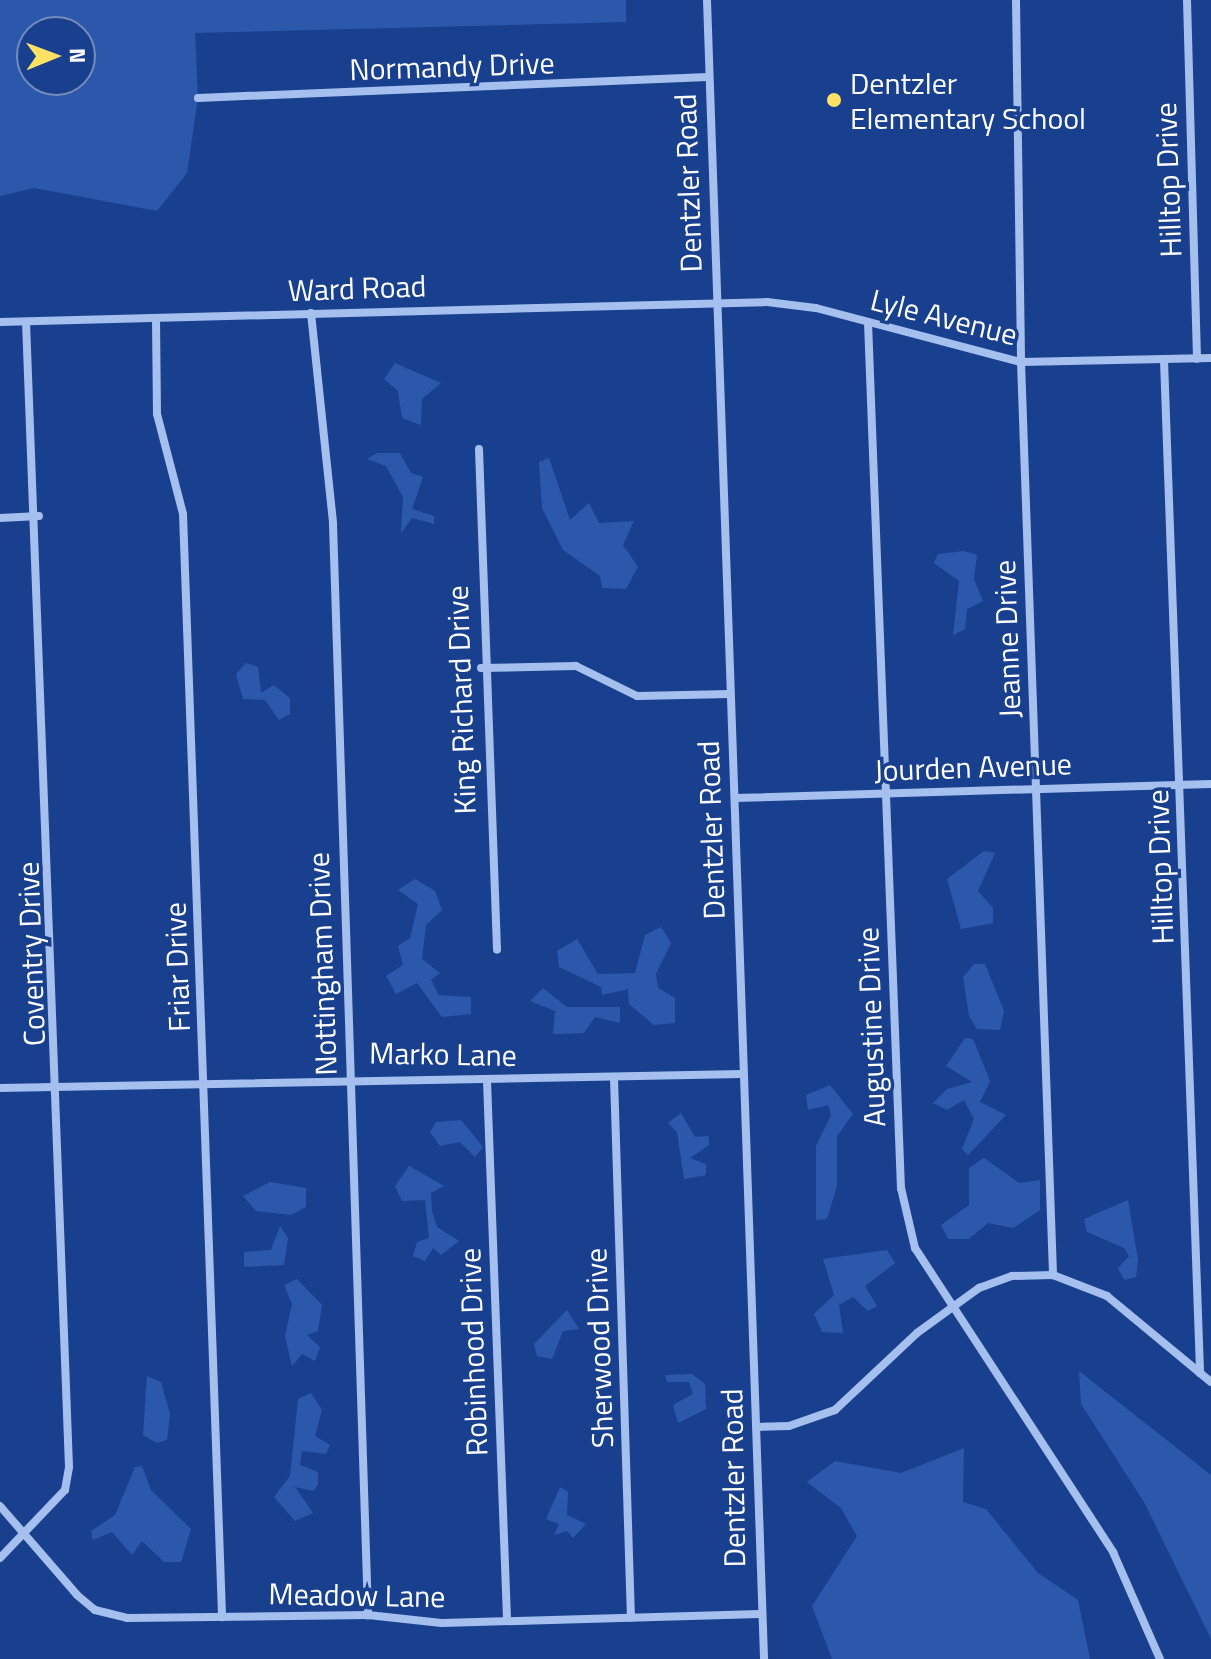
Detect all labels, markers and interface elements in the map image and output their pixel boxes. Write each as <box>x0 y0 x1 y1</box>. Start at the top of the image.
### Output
north arrow <box>16 16 96 96</box>
street label: Normandy Drive <box>349 44 555 88</box>
text: N <box>61 48 95 64</box>
place label: Dentzler Elementary School <box>850 65 1086 136</box>
marker: Dentzler Elementary School <box>825 91 843 109</box>
street label: Dentzler Road <box>667 93 709 273</box>
street label: Hilltop Drive <box>1147 102 1189 258</box>
street label: Ward Road <box>287 268 427 308</box>
street label: Lyle Avenue <box>867 281 1021 353</box>
street label: Jeanne Drive <box>986 559 1028 719</box>
street label: King Richard Drive <box>439 585 483 815</box>
street label: Dentzler Road <box>690 740 732 920</box>
street label: Jourden Avenue <box>874 746 1072 788</box>
street label: Hilltop Drive <box>1139 789 1181 945</box>
street label: Nottingham Drive <box>300 852 344 1076</box>
street label: Coventry Drive <box>10 861 52 1047</box>
street label: Friar Drive <box>157 902 197 1032</box>
street label: Augustine Drive <box>850 927 892 1127</box>
street label: Marko Lane <box>369 1035 517 1073</box>
street label: Robinhood Drive <box>451 1247 495 1457</box>
street label: Sherwood Drive <box>578 1247 620 1449</box>
street label: Dentzler Road <box>713 1388 753 1568</box>
street label: Meadow Lane <box>268 1575 446 1615</box>

